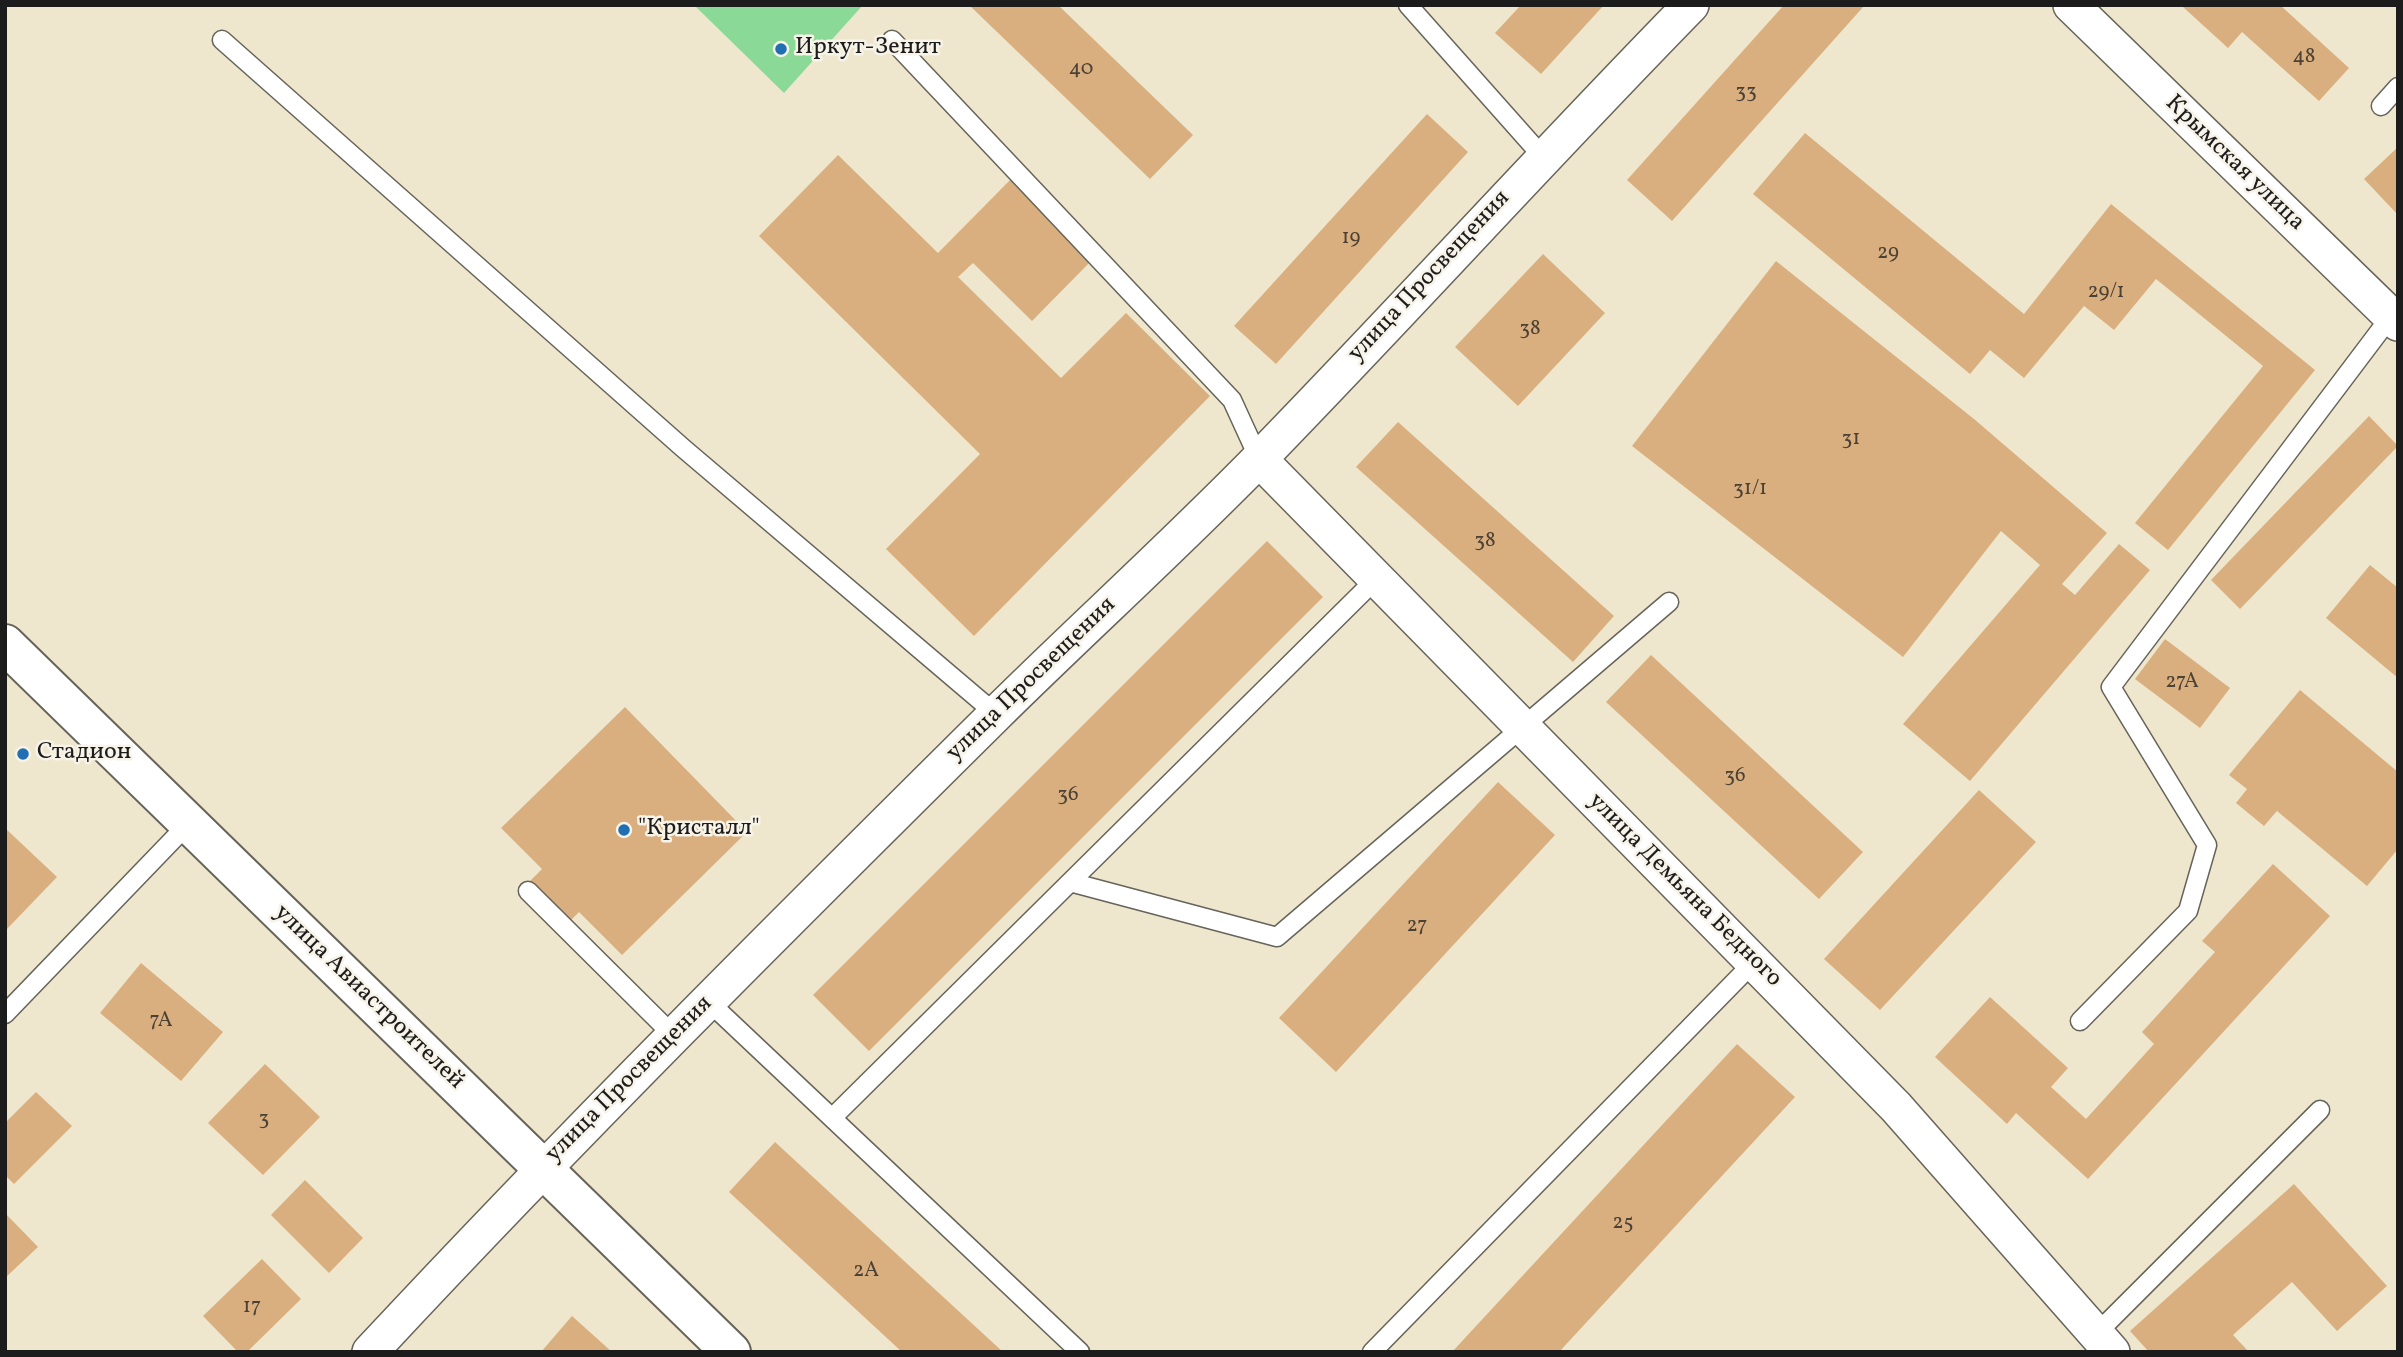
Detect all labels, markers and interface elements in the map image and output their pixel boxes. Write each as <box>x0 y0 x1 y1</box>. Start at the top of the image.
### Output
place label: Иркут-Зенит <box>795 35 941 63</box>
marker: Иркут-Зенит <box>773 41 789 57</box>
house number: 48 <box>2293 45 2315 71</box>
house number: 40 <box>1069 57 1093 83</box>
house number: 33 <box>1735 80 1757 106</box>
street label: Крымская улица <box>2158 90 2310 238</box>
street label: улица Просвещения <box>1343 185 1517 369</box>
house number: 19 <box>1341 226 1361 252</box>
house number: 29 <box>1877 241 1899 267</box>
house number: 29/1 <box>2087 280 2125 306</box>
house number: 38 <box>1519 317 1541 343</box>
house number: 31 <box>1842 427 1860 453</box>
house number: 31/1 <box>1733 477 1767 503</box>
house number: 38 <box>1474 529 1496 555</box>
street label: улица Просвещения <box>941 592 1123 768</box>
house number: 27А <box>2165 670 2199 696</box>
place label: Стадион <box>37 740 131 768</box>
marker: Стадион <box>15 746 31 762</box>
house number: 36 <box>1724 764 1746 790</box>
house number: 36 <box>1057 783 1079 809</box>
street label: улица Демьяна Бедного <box>1581 788 1787 994</box>
place label: "Кристалл" <box>638 816 760 844</box>
marker: "Кристалл" <box>616 822 632 838</box>
street label: улица Авиастроителей <box>267 900 469 1096</box>
house number: 27 <box>1407 914 1427 940</box>
street label: улица Просвещения <box>541 991 719 1169</box>
house number: 7А <box>150 1009 172 1035</box>
house number: 3 <box>259 1107 269 1133</box>
house number: 25 <box>1612 1211 1634 1237</box>
house number: 2А <box>853 1259 879 1285</box>
house number: 17 <box>243 1295 261 1321</box>

